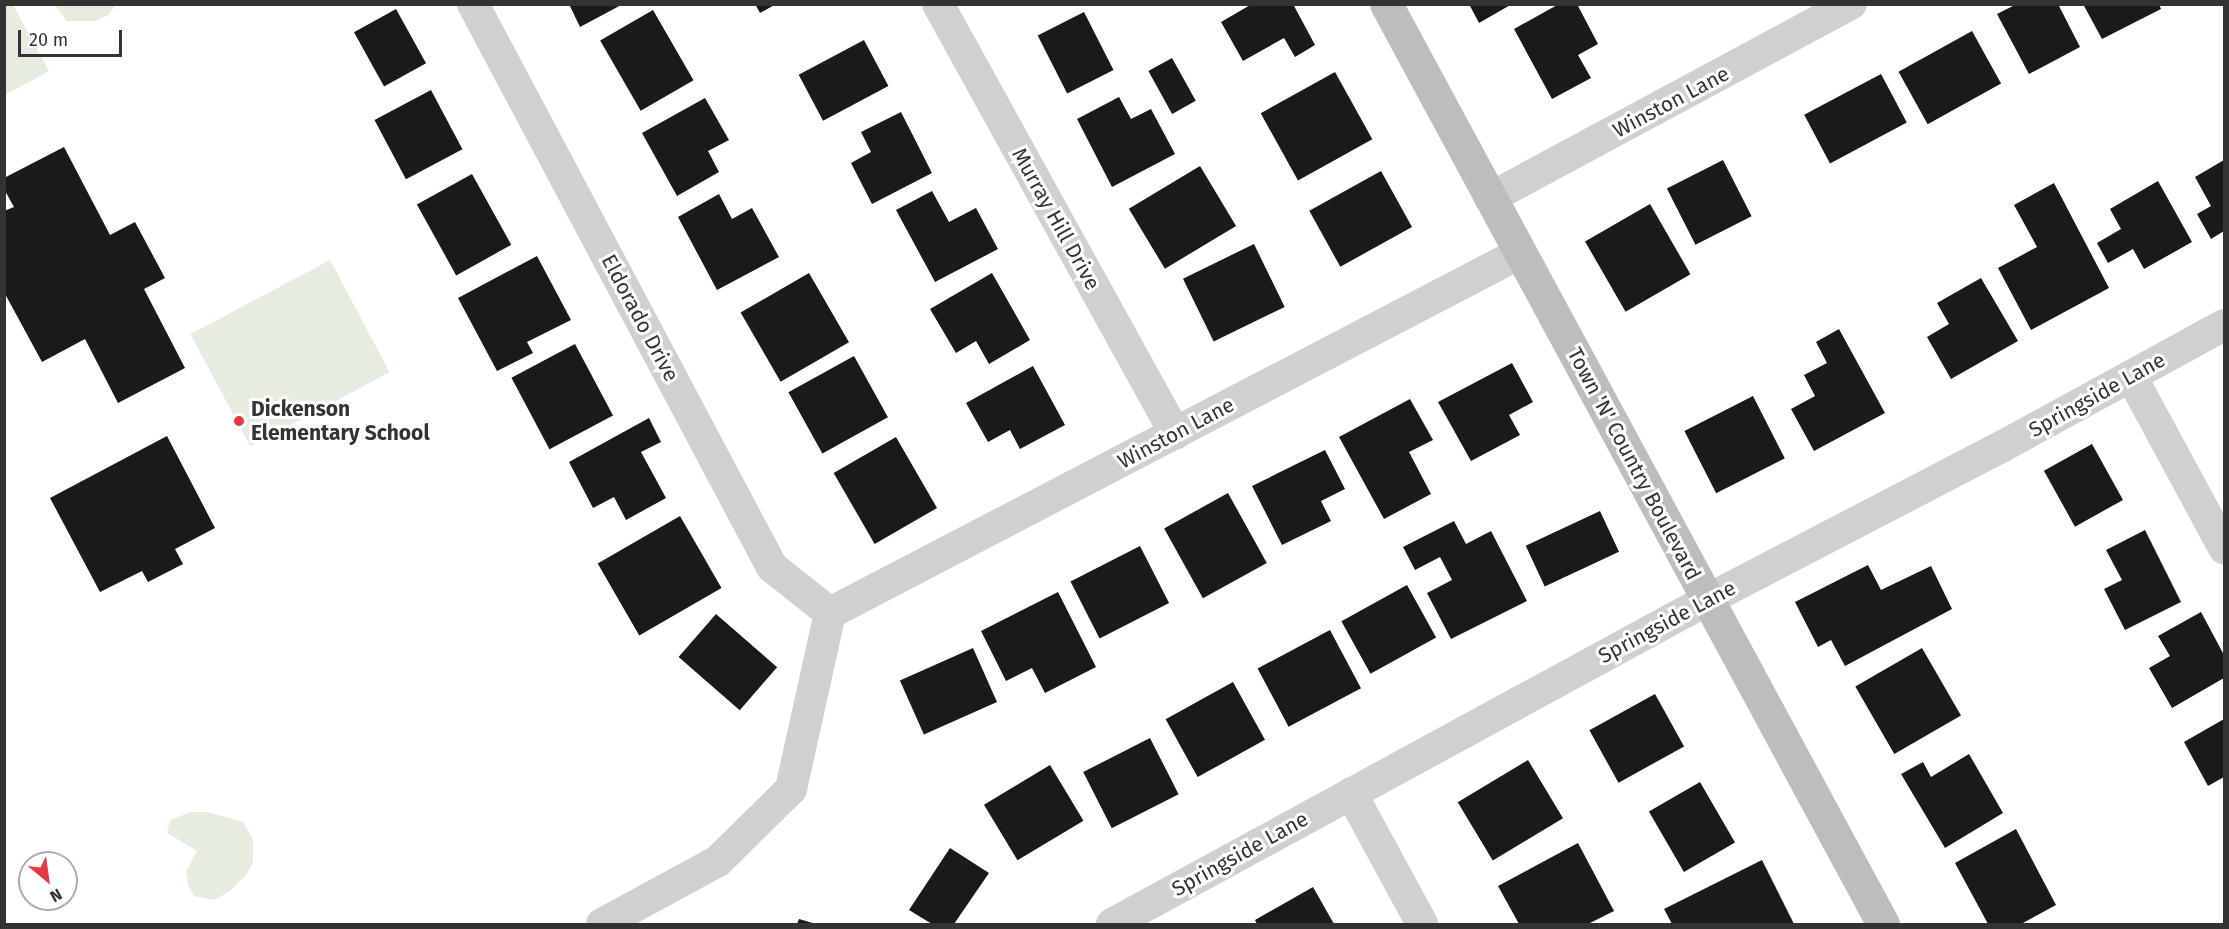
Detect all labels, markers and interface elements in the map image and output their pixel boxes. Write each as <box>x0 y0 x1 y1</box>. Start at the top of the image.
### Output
scale bar <box>21 18 124 56</box>
text: 20 m <box>29 29 68 51</box>
street label: Winston Lane <box>1608 61 1734 143</box>
street label: Murray Hill Drive <box>1007 144 1105 294</box>
street label: Eldorado Drive <box>596 250 684 386</box>
street label: Town 'N' Country Boulevard <box>1562 343 1706 585</box>
street label: Springside Lane <box>2025 347 2169 443</box>
street label: Winston Lane <box>1113 392 1239 474</box>
place label: Dickenson Elementary School <box>251 396 430 446</box>
marker: Dickenson Elementary School <box>232 414 246 428</box>
street label: Springside Lane <box>1594 575 1740 669</box>
street label: Springside Lane <box>1168 806 1312 902</box>
north arrow <box>18 851 78 911</box>
text: N <box>47 885 65 906</box>

